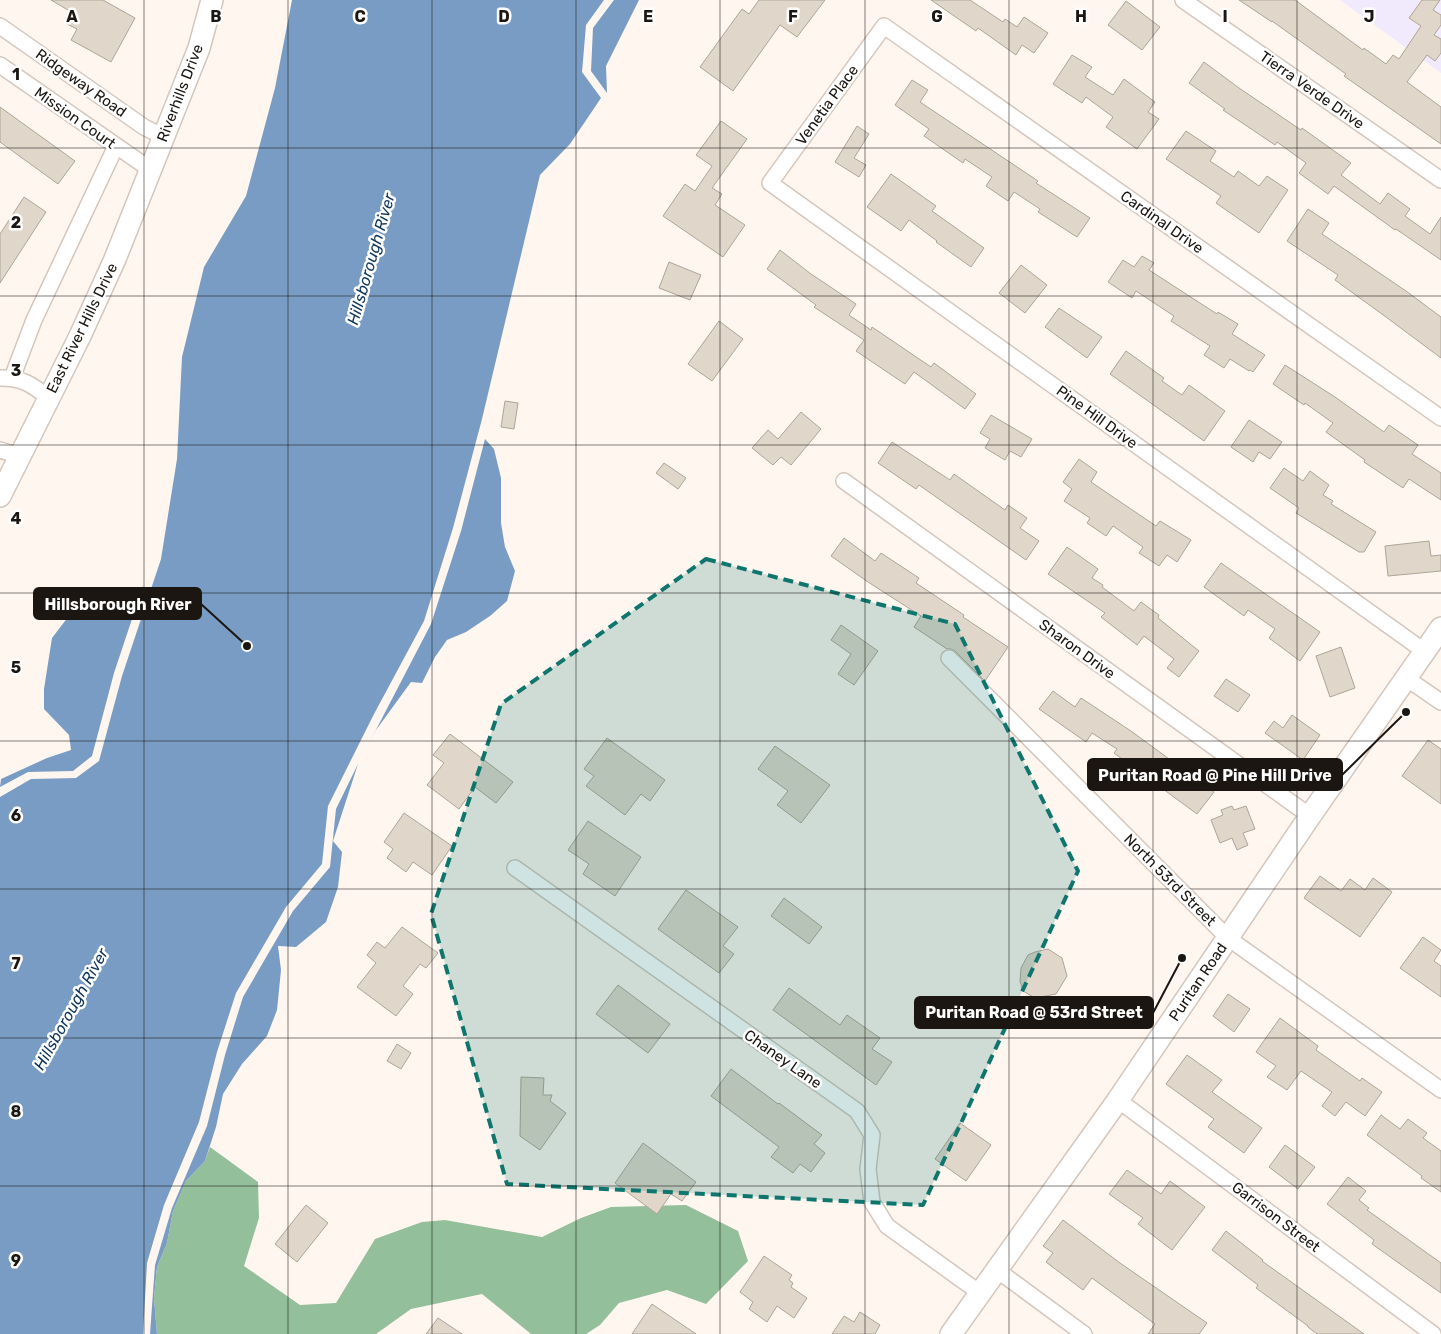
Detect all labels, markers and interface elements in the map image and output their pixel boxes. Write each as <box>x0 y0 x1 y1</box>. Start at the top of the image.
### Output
text: A <box>66 7 78 26</box>
text: B <box>210 7 222 26</box>
text: C <box>354 7 366 26</box>
text: D <box>498 7 510 26</box>
text: E <box>643 7 653 26</box>
text: F <box>788 7 798 26</box>
text: G <box>931 7 943 26</box>
text: H <box>1075 7 1087 26</box>
text: I <box>1222 7 1228 26</box>
text: J <box>1364 7 1374 26</box>
street label: Riverhills Drive <box>153 42 207 144</box>
street label: Ridgeway Road <box>32 45 130 121</box>
street label: Tierra Verde Drive <box>1256 47 1368 133</box>
street label: Venetia Place <box>792 61 862 149</box>
text: 1 <box>12 65 20 84</box>
street label: Mission Court <box>31 83 119 153</box>
street label: Cardinal Drive <box>1117 187 1207 257</box>
water label: Hillsborough River <box>343 190 399 327</box>
text: 2 <box>11 213 21 232</box>
street label: East River Hills Drive <box>43 260 121 396</box>
text: 3 <box>11 361 21 380</box>
street label: Pine Hill Drive <box>1053 382 1141 452</box>
text: 4 <box>11 509 22 528</box>
callout: Hillsborough River <box>34 588 201 619</box>
text: Hillsborough River <box>44 595 192 614</box>
street label: Sharon Drive <box>1035 615 1119 683</box>
text: 5 <box>11 658 21 677</box>
callout: Puritan Road @ Pine Hill Drive <box>1088 759 1342 790</box>
text: Puritan Road @ Pine Hill Drive <box>1098 766 1332 785</box>
text: 6 <box>11 806 21 825</box>
street label: North 53rd Street <box>1120 830 1220 930</box>
street label: Puritan Road <box>1165 939 1231 1025</box>
water label: Hillsborough River <box>30 944 113 1073</box>
text: 7 <box>11 954 21 973</box>
callout: Puritan Road @ 53rd Street <box>915 997 1153 1028</box>
text: Puritan Road @ 53rd Street <box>925 1003 1143 1022</box>
street label: Chaney Lane <box>741 1026 825 1092</box>
text: 8 <box>11 1102 22 1121</box>
street label: Garrison Street <box>1228 1178 1324 1256</box>
text: 9 <box>11 1251 21 1270</box>

